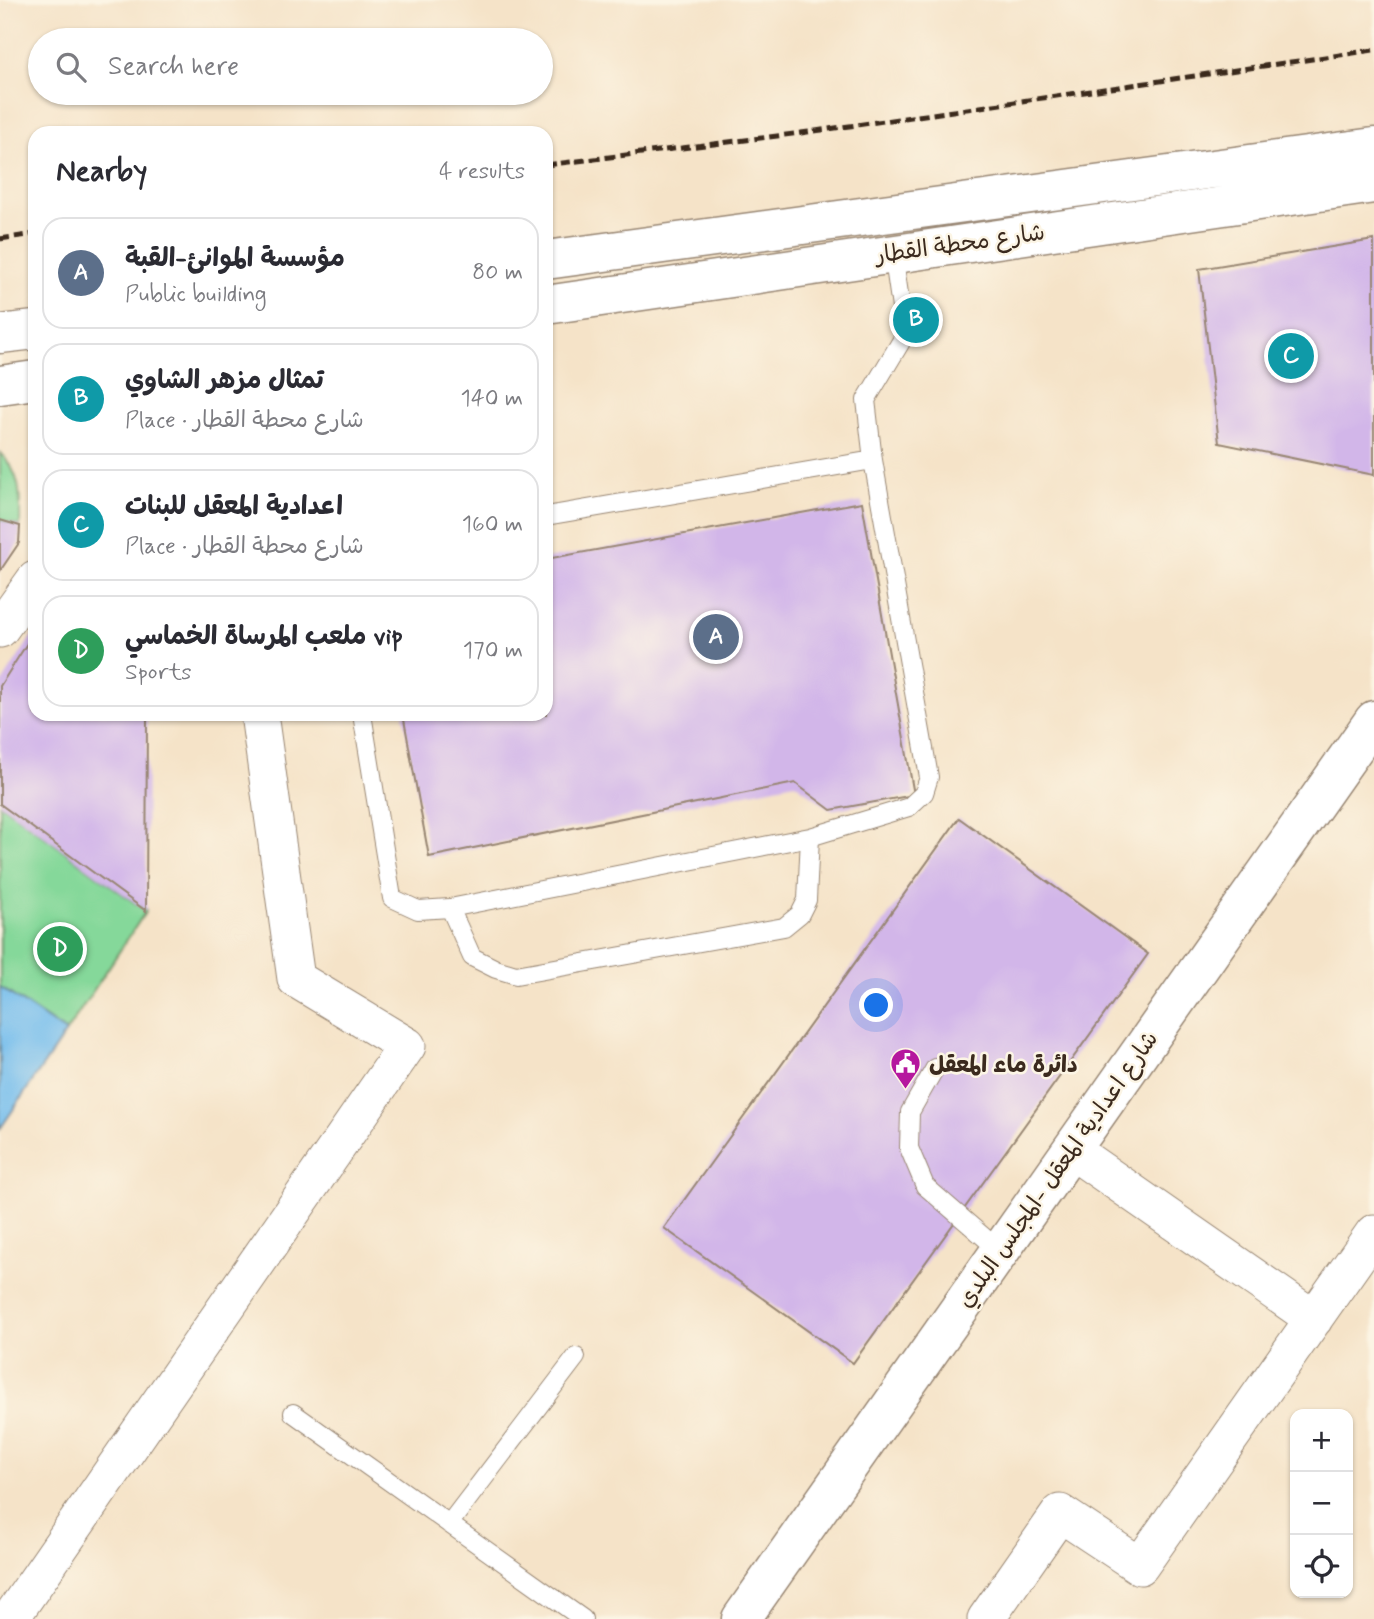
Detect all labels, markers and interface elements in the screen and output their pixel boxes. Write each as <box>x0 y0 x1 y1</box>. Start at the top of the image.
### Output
search box <box>28 28 553 105</box>
icon: search <box>52 48 90 86</box>
text: Search here <box>108 50 239 84</box>
text: Nearby <box>56 152 147 191</box>
text: 4 results <box>439 157 525 187</box>
street label: شارع محطة القطار <box>872 218 1047 272</box>
text: مؤسسة الموانئ-القبة <box>125 242 345 276</box>
text: A <box>73 258 89 288</box>
text: 80 m <box>472 258 523 288</box>
text: Public building <box>125 280 267 310</box>
pin: B <box>893 294 939 346</box>
pin: C <box>1268 330 1314 382</box>
text: تمثال مزهر الشاوي <box>125 364 324 398</box>
text: B <box>74 384 88 414</box>
text: 140 m <box>460 384 523 414</box>
text: Place · شارع محطة القطار <box>125 406 364 436</box>
text: اعدادية المعقل للبنات <box>125 490 343 524</box>
text: C <box>73 510 89 540</box>
text: 160 m <box>462 510 523 540</box>
text: Place · شارع محطة القطار <box>125 532 364 562</box>
pin: A <box>693 611 739 663</box>
text: ملعب المرساة الخماسي vip <box>125 620 403 654</box>
text: D <box>73 636 89 666</box>
text: 170 m <box>463 636 523 666</box>
text: Sports <box>125 658 192 688</box>
pin: D <box>37 923 83 975</box>
your location <box>859 988 893 1022</box>
street label: شارع اعدادية المعقل -المجلس البلدي <box>951 1026 1166 1314</box>
public building icon: دائرة ماء المعقل <box>889 1047 923 1091</box>
place label: دائرة ماء المعقل <box>929 1051 1078 1081</box>
map controls <box>1290 1409 1353 1598</box>
button: + <box>1290 1409 1353 1472</box>
button: − <box>1290 1472 1353 1535</box>
button: locate <box>1290 1535 1353 1598</box>

